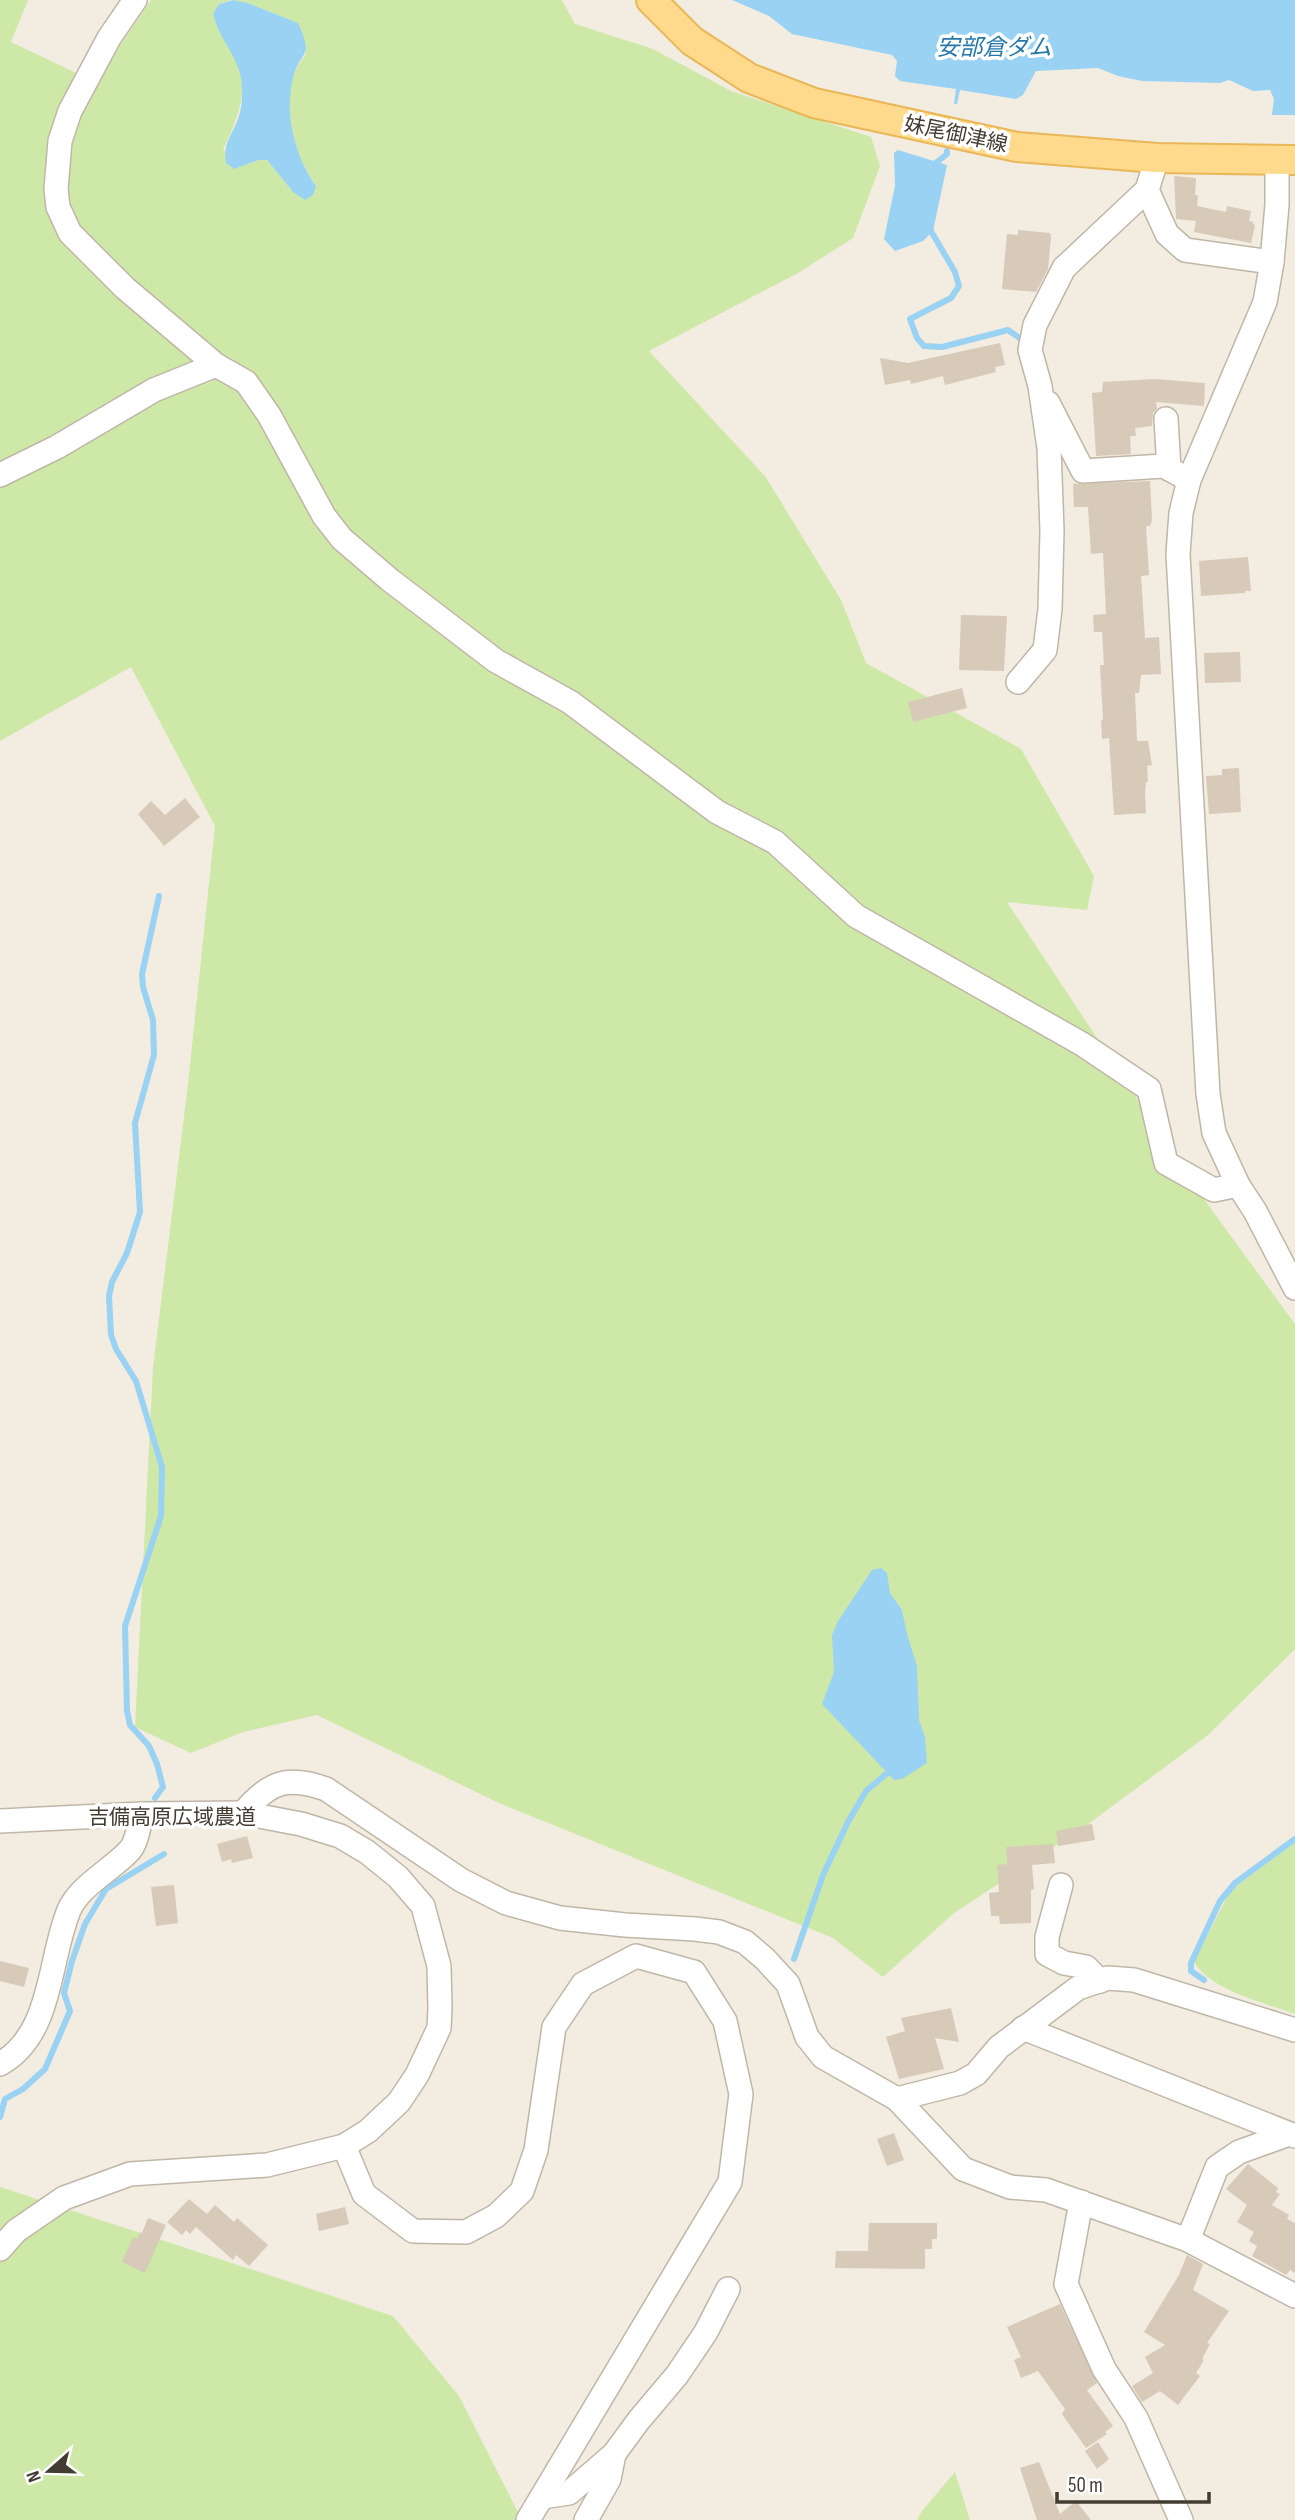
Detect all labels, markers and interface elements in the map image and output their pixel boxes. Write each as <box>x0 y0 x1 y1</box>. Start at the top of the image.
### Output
water label: 安部倉ダム <box>937 34 1052 62</box>
street label: 妹尾御津線 <box>902 111 1010 158</box>
street label: 吉備高原広域農道 <box>88 1805 256 1830</box>
north arrow <box>14 2436 84 2506</box>
scale bar <box>1057 2460 1209 2504</box>
text: N <box>22 2468 47 2485</box>
text: 50 m <box>1068 2473 1103 2498</box>

